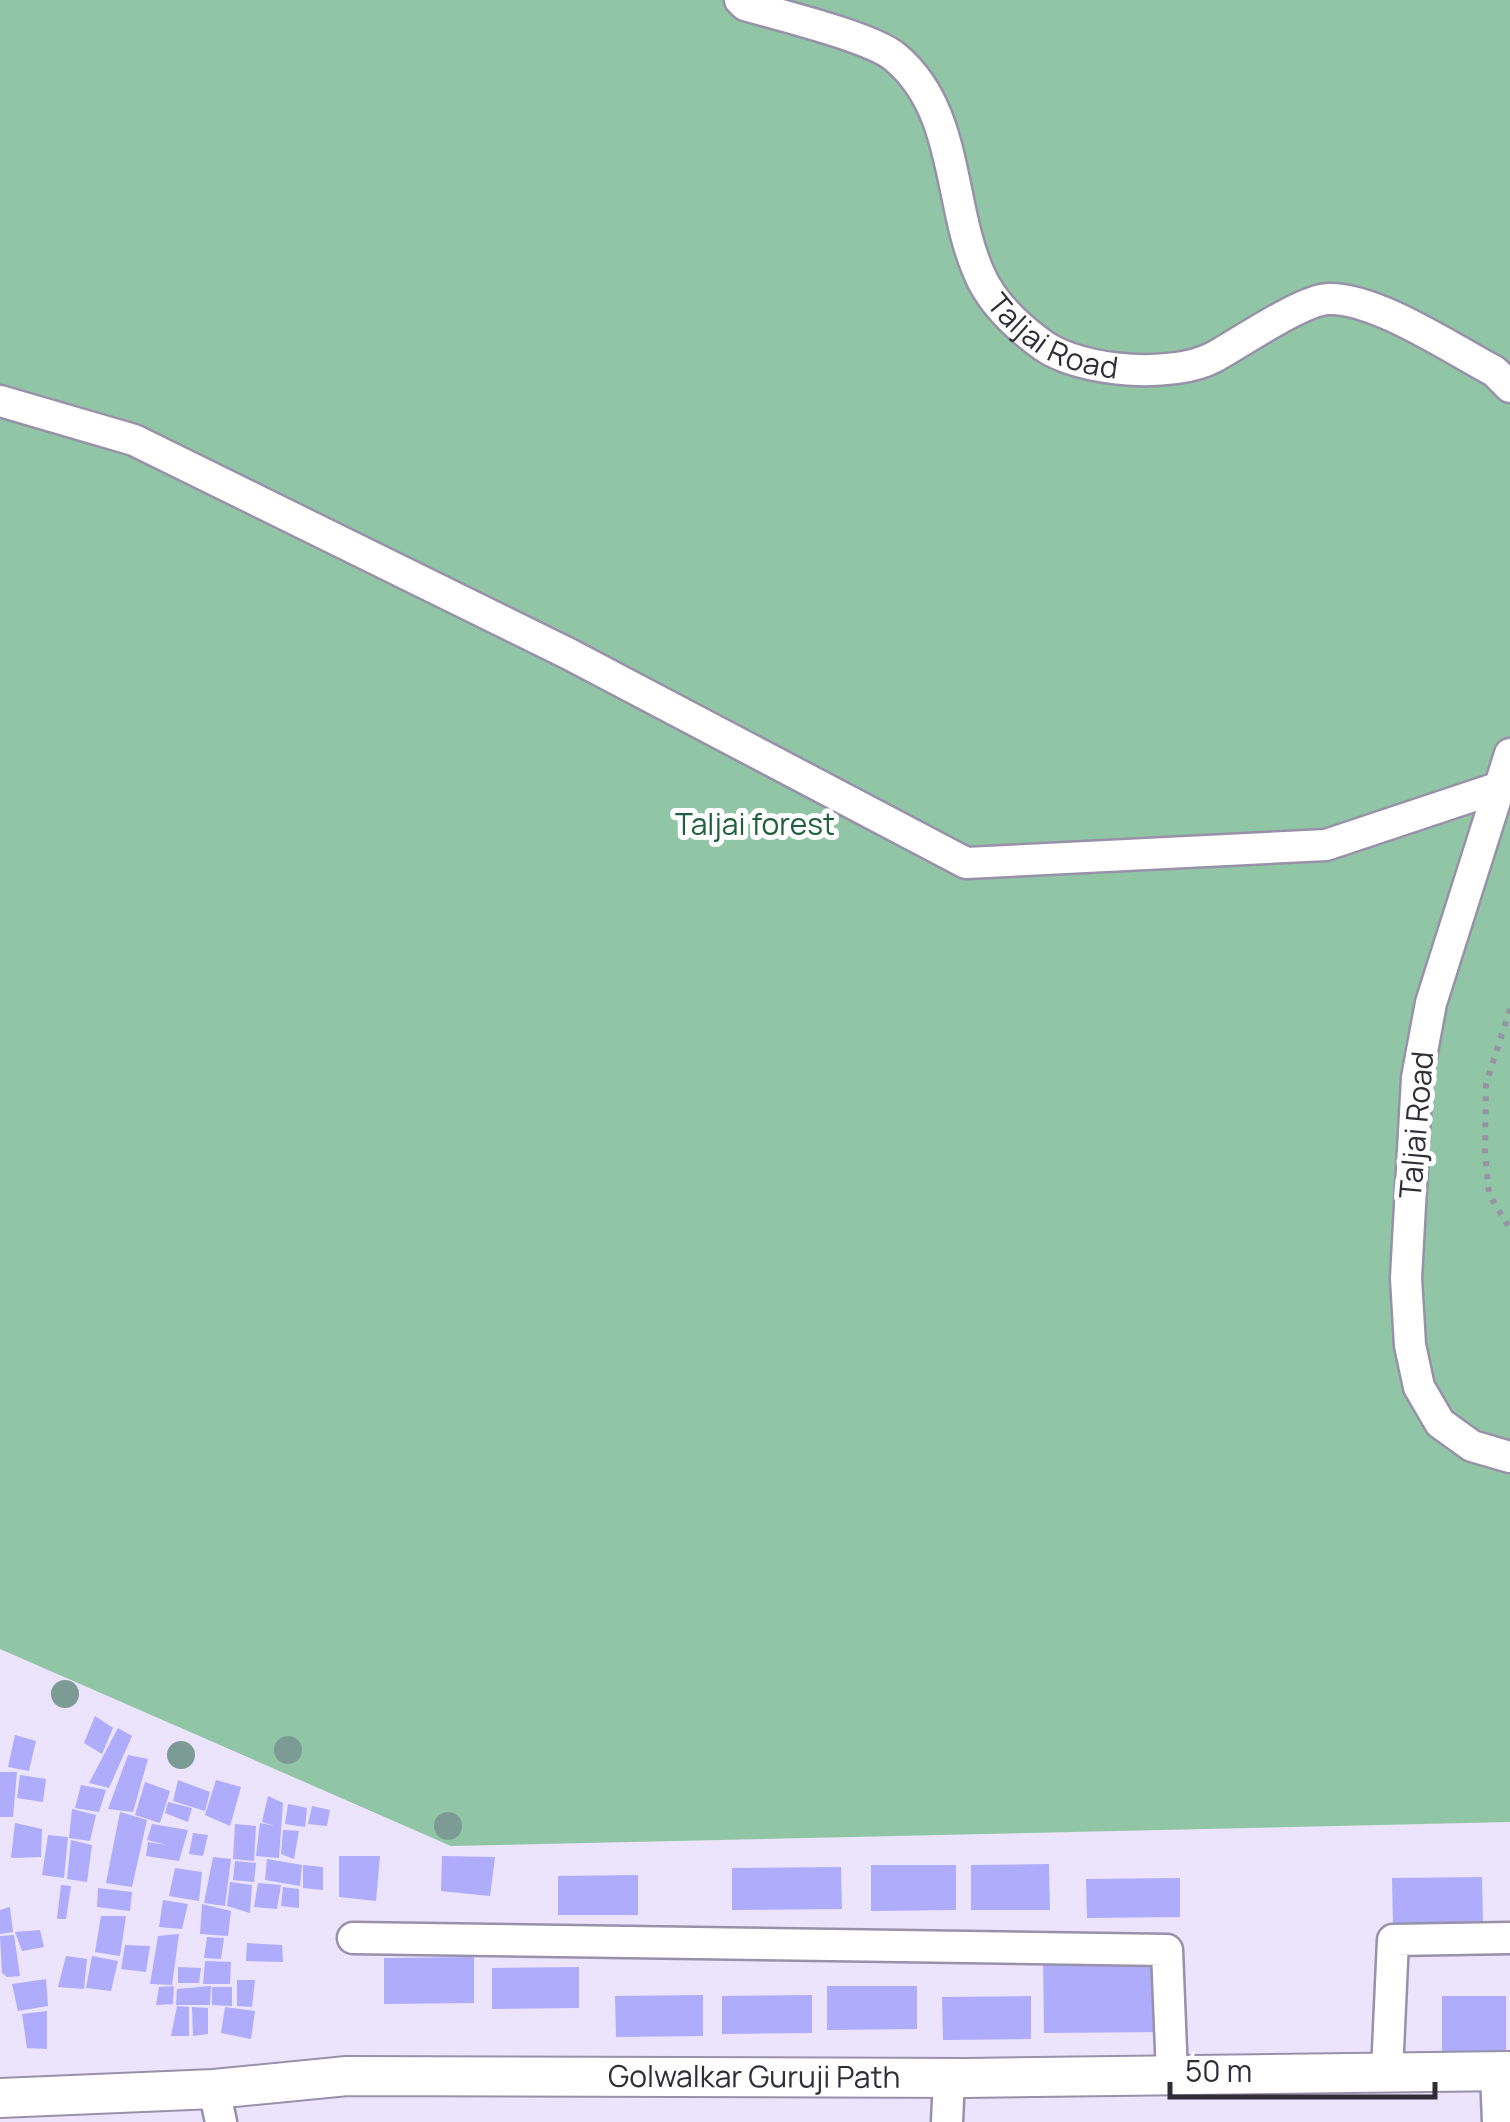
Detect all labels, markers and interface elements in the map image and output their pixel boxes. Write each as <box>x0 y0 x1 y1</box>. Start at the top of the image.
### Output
street label: Taljai Road <box>979 284 1121 388</box>
park label: Taljai forest <box>675 803 835 844</box>
street label: Taljai Road <box>1389 1049 1442 1200</box>
scale bar <box>1170 2037 1435 2099</box>
text: 50 m <box>1185 2050 1252 2091</box>
street label: Golwalkar Guruji Path <box>608 2055 900 2097</box>

